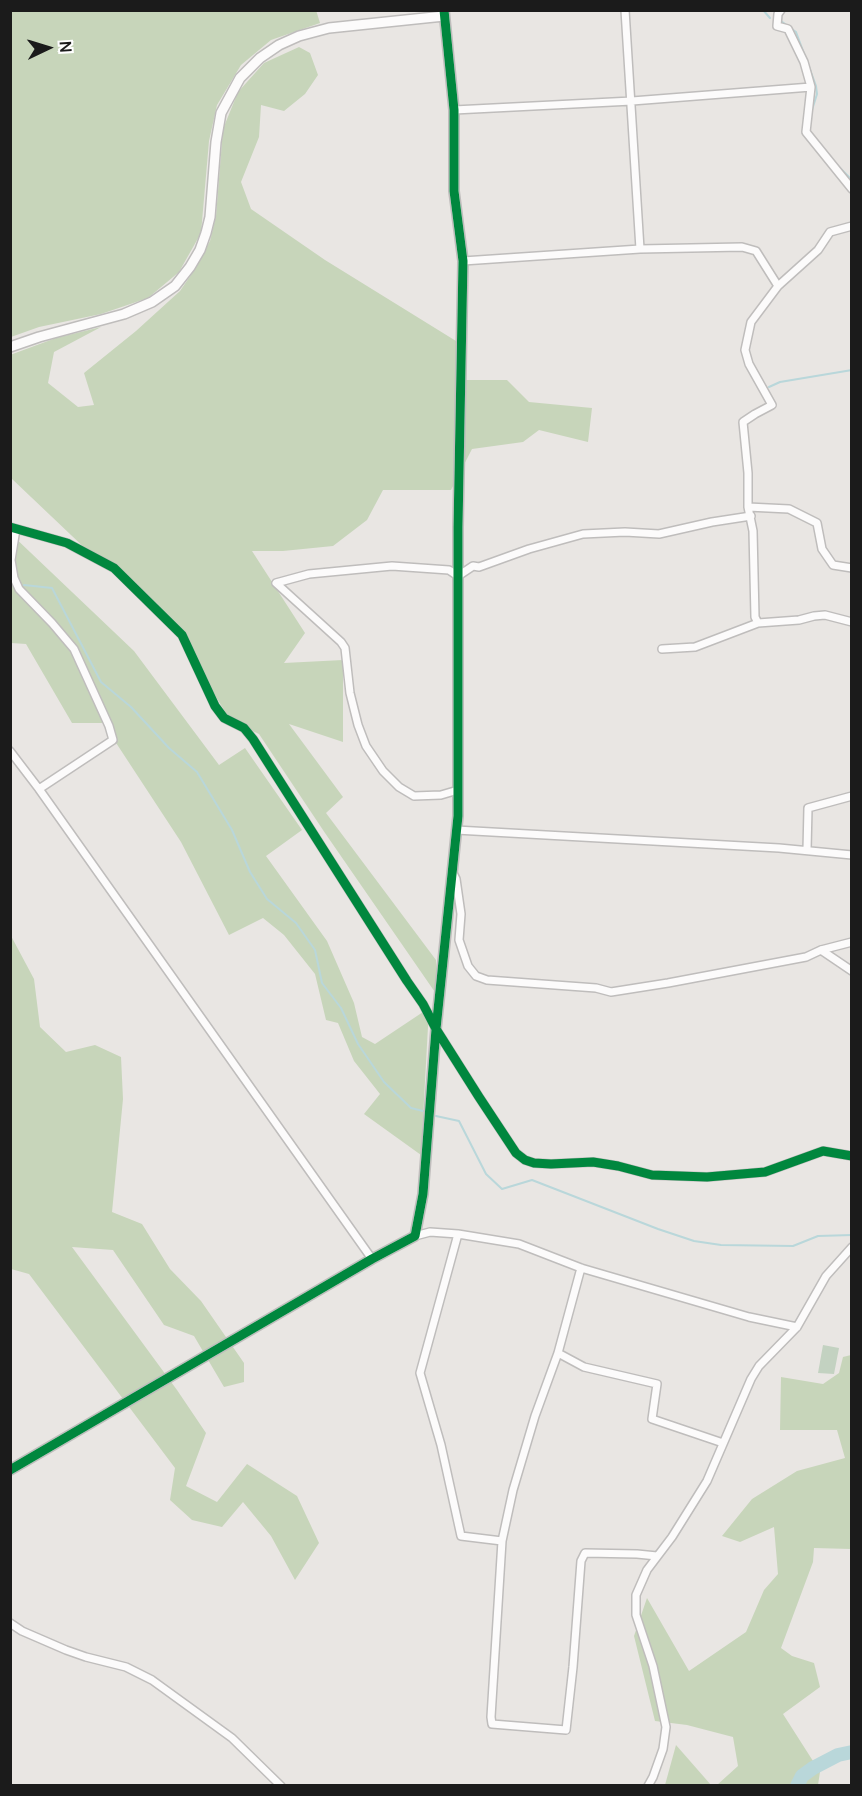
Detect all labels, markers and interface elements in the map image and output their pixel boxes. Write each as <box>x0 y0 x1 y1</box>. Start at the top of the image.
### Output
north arrow <box>18 18 78 78</box>
text: N <box>55 40 77 53</box>

